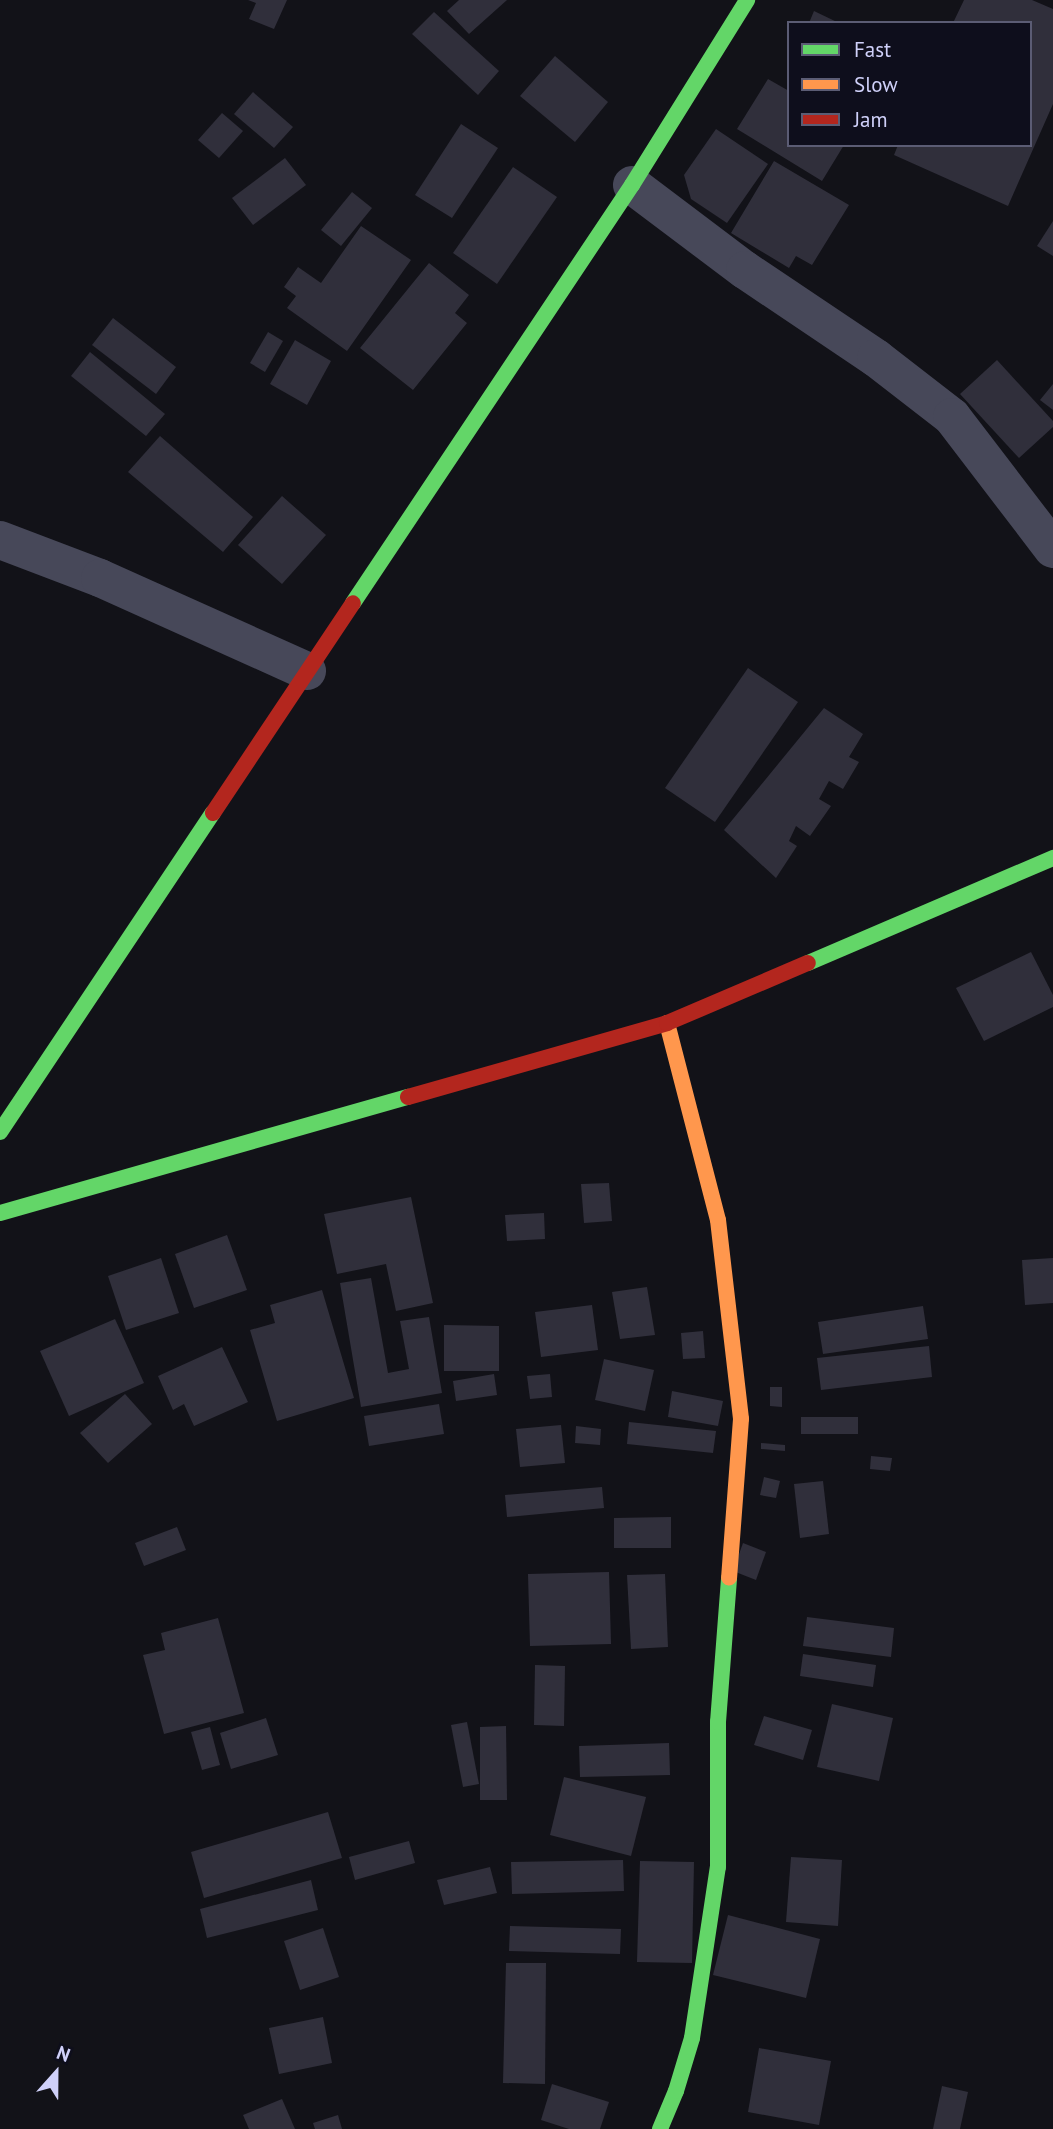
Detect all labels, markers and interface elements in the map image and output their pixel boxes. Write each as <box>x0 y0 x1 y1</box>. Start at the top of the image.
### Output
legend <box>787 21 1032 147</box>
text: Fast <box>854 36 891 63</box>
text: Slow <box>854 71 898 98</box>
text: Jam <box>854 106 888 133</box>
north arrow <box>21 2038 91 2108</box>
text: N <box>53 2040 74 2067</box>

